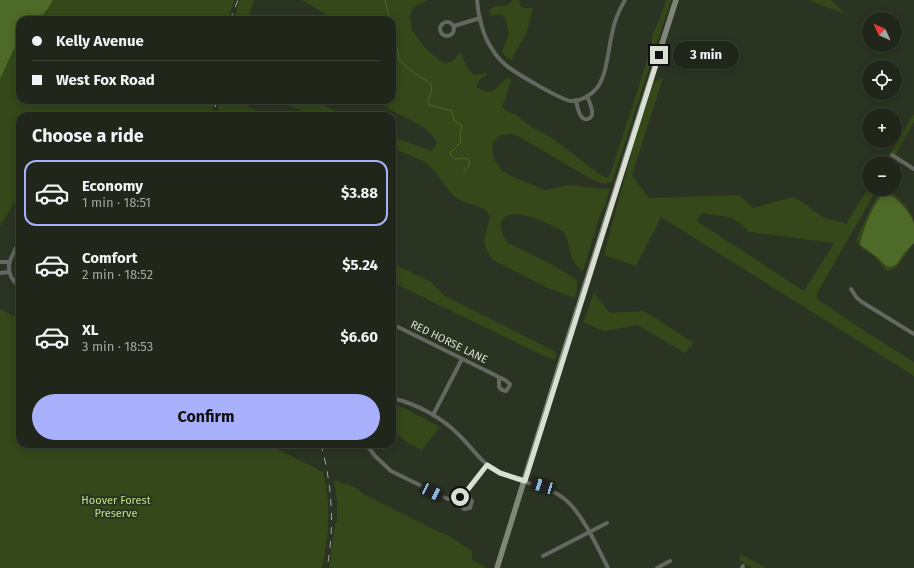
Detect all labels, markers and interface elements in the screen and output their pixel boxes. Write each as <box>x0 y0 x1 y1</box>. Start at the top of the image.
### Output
north arrow <box>862 12 902 52</box>
map controls <box>862 12 902 196</box>
text: Kelly Avenue <box>56 32 144 50</box>
callout: 3 min <box>673 41 739 69</box>
route end <box>650 46 668 64</box>
text: 3 min <box>690 47 722 62</box>
button: locate <box>862 60 902 100</box>
text: West Fox Road <box>56 71 155 89</box>
button: + <box>862 108 902 148</box>
text: Choose a ride <box>32 125 144 147</box>
button: − <box>862 156 902 196</box>
icon: car <box>34 175 70 211</box>
text: Economy <box>82 177 143 195</box>
text: $3.88 <box>341 184 378 202</box>
text: 1 min · 18:51 <box>82 195 151 210</box>
icon: car <box>34 247 70 283</box>
text: Comfort <box>82 249 138 267</box>
text: $5.24 <box>342 256 378 274</box>
text: 2 min · 18:52 <box>82 267 153 282</box>
street label: RED HORSE LANE <box>408 318 490 366</box>
icon: car <box>34 319 70 355</box>
text: XL <box>82 321 98 339</box>
text: $6.60 <box>341 328 378 346</box>
text: 3 min · 18:53 <box>82 339 153 354</box>
button: Confirm <box>32 394 380 440</box>
car <box>530 477 556 495</box>
car <box>419 481 445 503</box>
route start <box>451 488 469 506</box>
park label: Hoover Forest Preserve <box>81 494 151 520</box>

